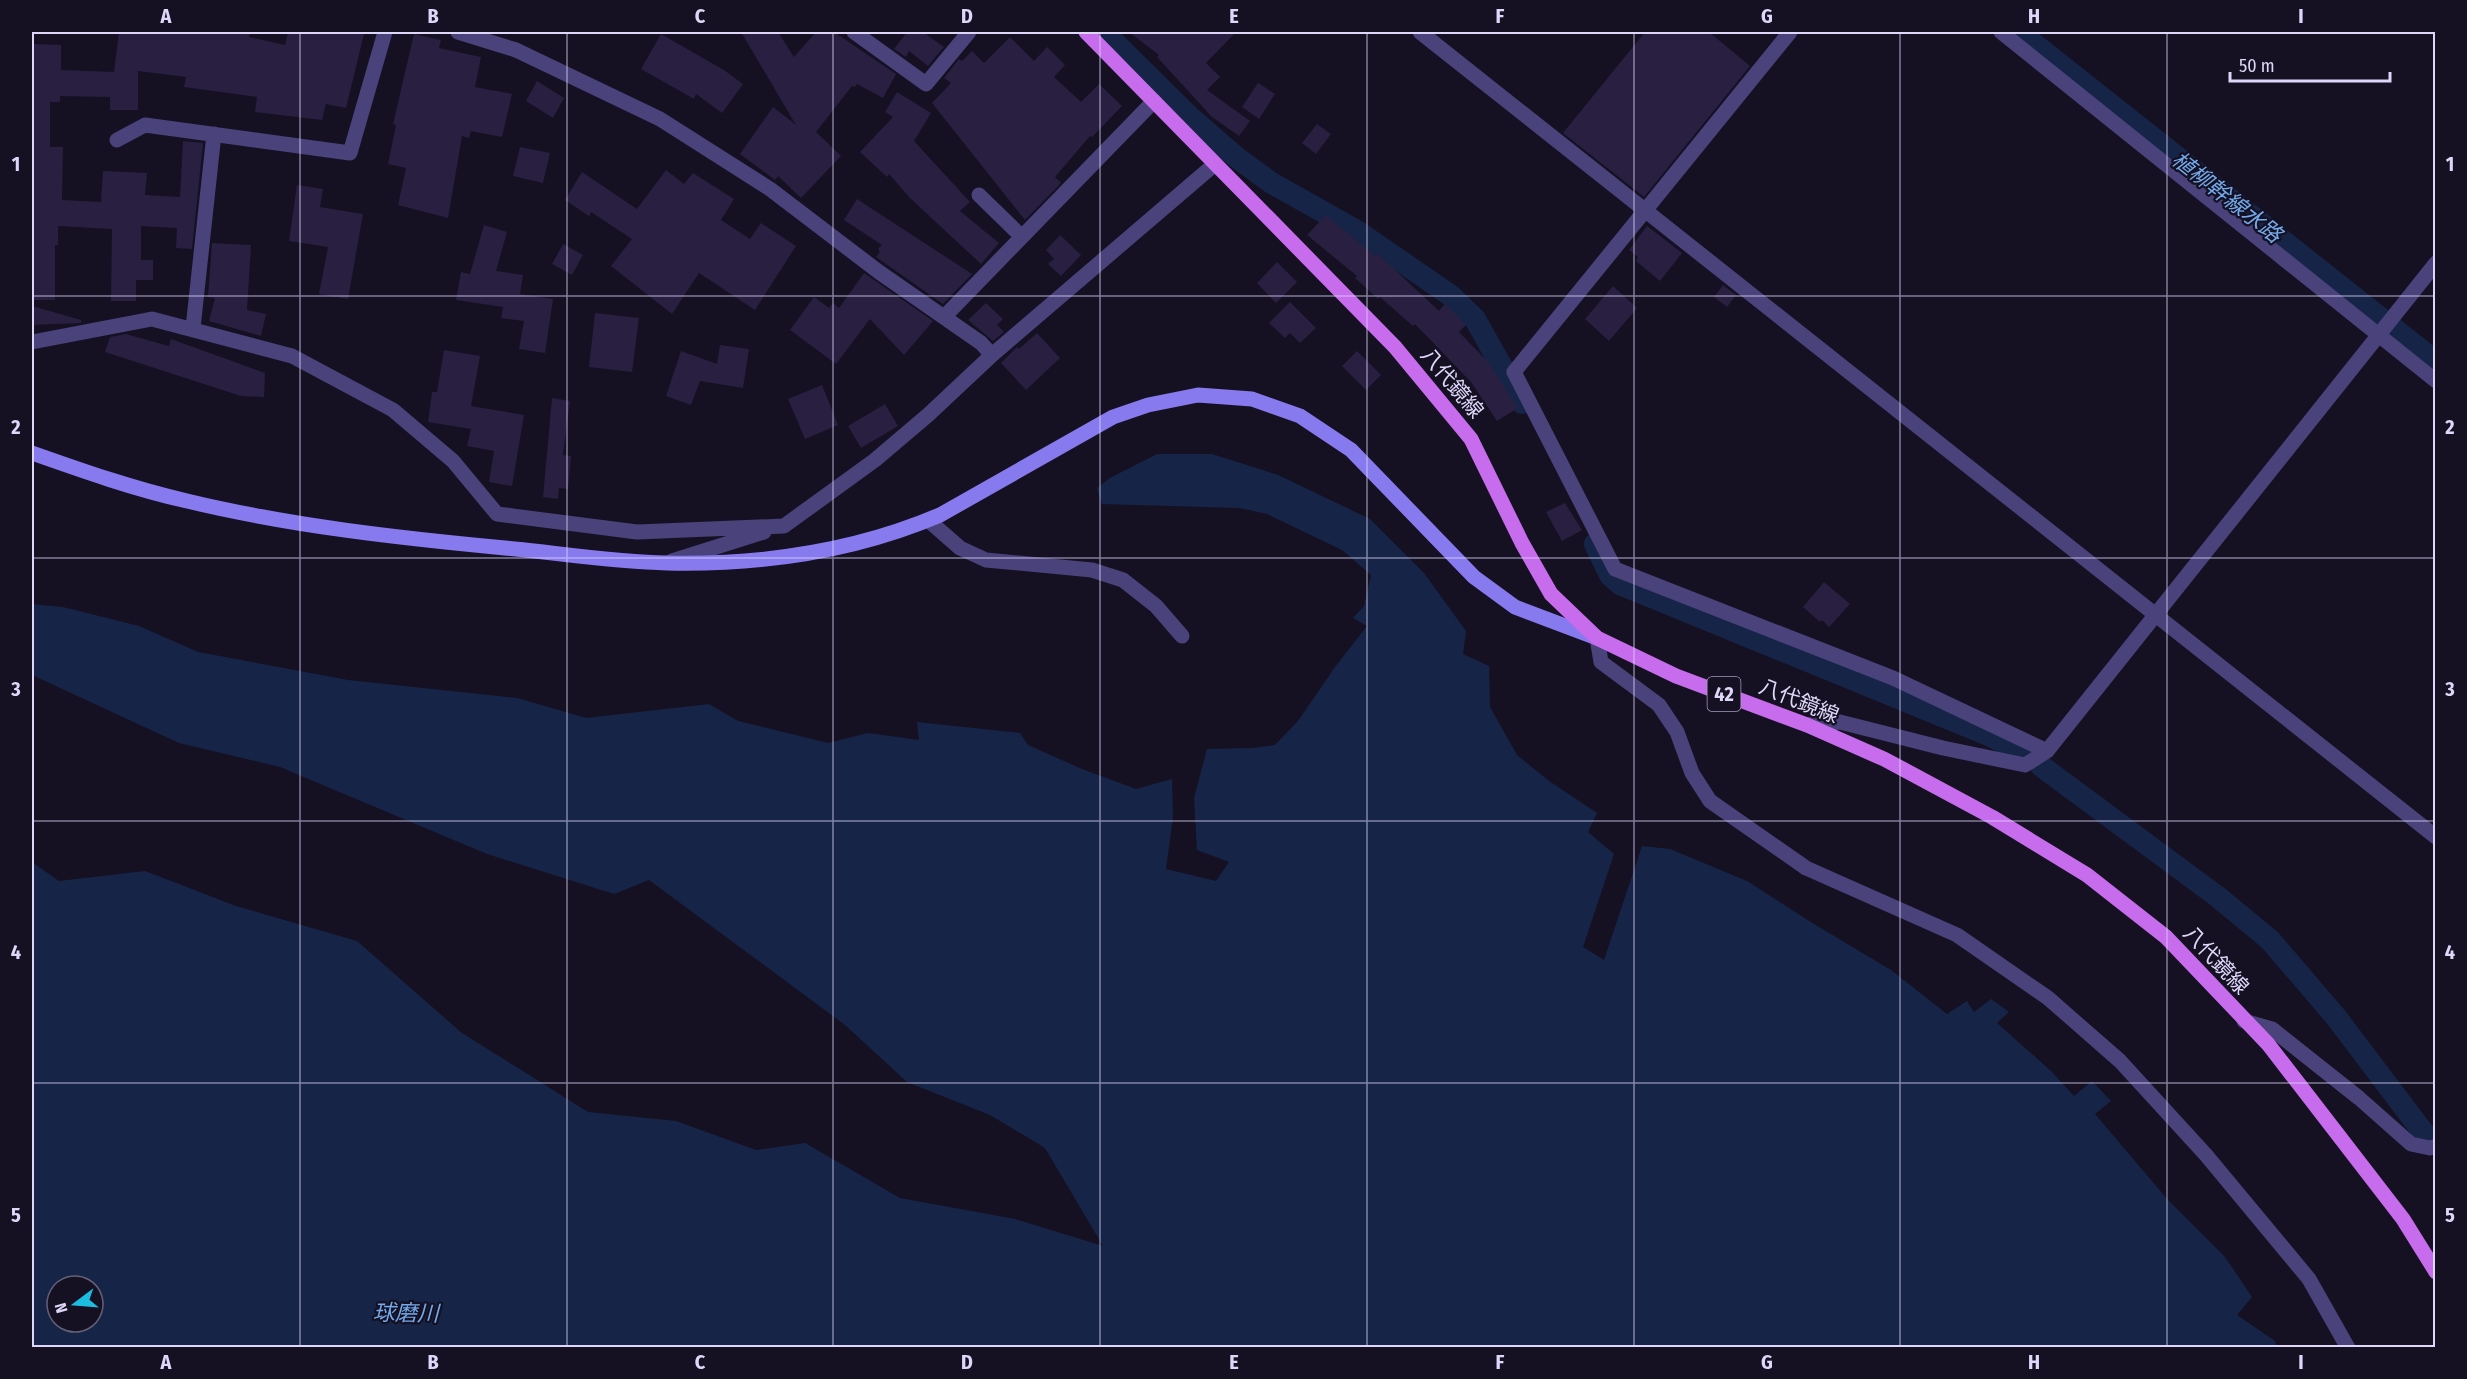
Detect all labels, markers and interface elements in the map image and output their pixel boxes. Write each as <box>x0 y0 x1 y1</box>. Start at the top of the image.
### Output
text: A <box>160 4 173 28</box>
text: B <box>427 4 439 28</box>
text: C <box>695 4 706 28</box>
text: D <box>961 4 973 28</box>
text: E <box>1229 4 1239 28</box>
text: F <box>1496 4 1505 28</box>
text: G <box>1761 4 1773 28</box>
text: H <box>2028 4 2040 28</box>
text: I <box>2298 4 2304 28</box>
scale bar <box>2230 45 2390 83</box>
text: 50 m <box>2239 55 2275 77</box>
water label: 植柳幹線水路 <box>2167 146 2289 249</box>
text: 1 <box>12 152 20 176</box>
text: 1 <box>2446 152 2454 176</box>
street label: 八代鏡線 <box>1415 342 1489 424</box>
text: 2 <box>10 415 21 439</box>
text: 2 <box>2444 415 2455 439</box>
street label: 八代鏡線 <box>1755 673 1843 729</box>
text: 3 <box>10 677 21 701</box>
road number: 42 <box>1708 677 1740 711</box>
text: 3 <box>2444 677 2455 701</box>
street label: 八代鏡線 <box>2178 920 2254 1000</box>
text: 4 <box>11 940 21 964</box>
text: 4 <box>2445 940 2455 964</box>
text: 5 <box>11 1203 21 1227</box>
text: 5 <box>2445 1203 2455 1227</box>
north arrow <box>45 1274 105 1334</box>
water label: 球磨川 <box>373 1299 441 1327</box>
text: N <box>51 1301 72 1315</box>
text: A <box>160 1350 173 1374</box>
text: B <box>427 1350 439 1374</box>
text: C <box>695 1350 706 1374</box>
text: D <box>961 1350 973 1374</box>
text: E <box>1229 1350 1239 1374</box>
text: F <box>1496 1350 1505 1374</box>
text: G <box>1761 1350 1773 1374</box>
text: H <box>2028 1350 2040 1374</box>
text: I <box>2298 1350 2304 1374</box>

